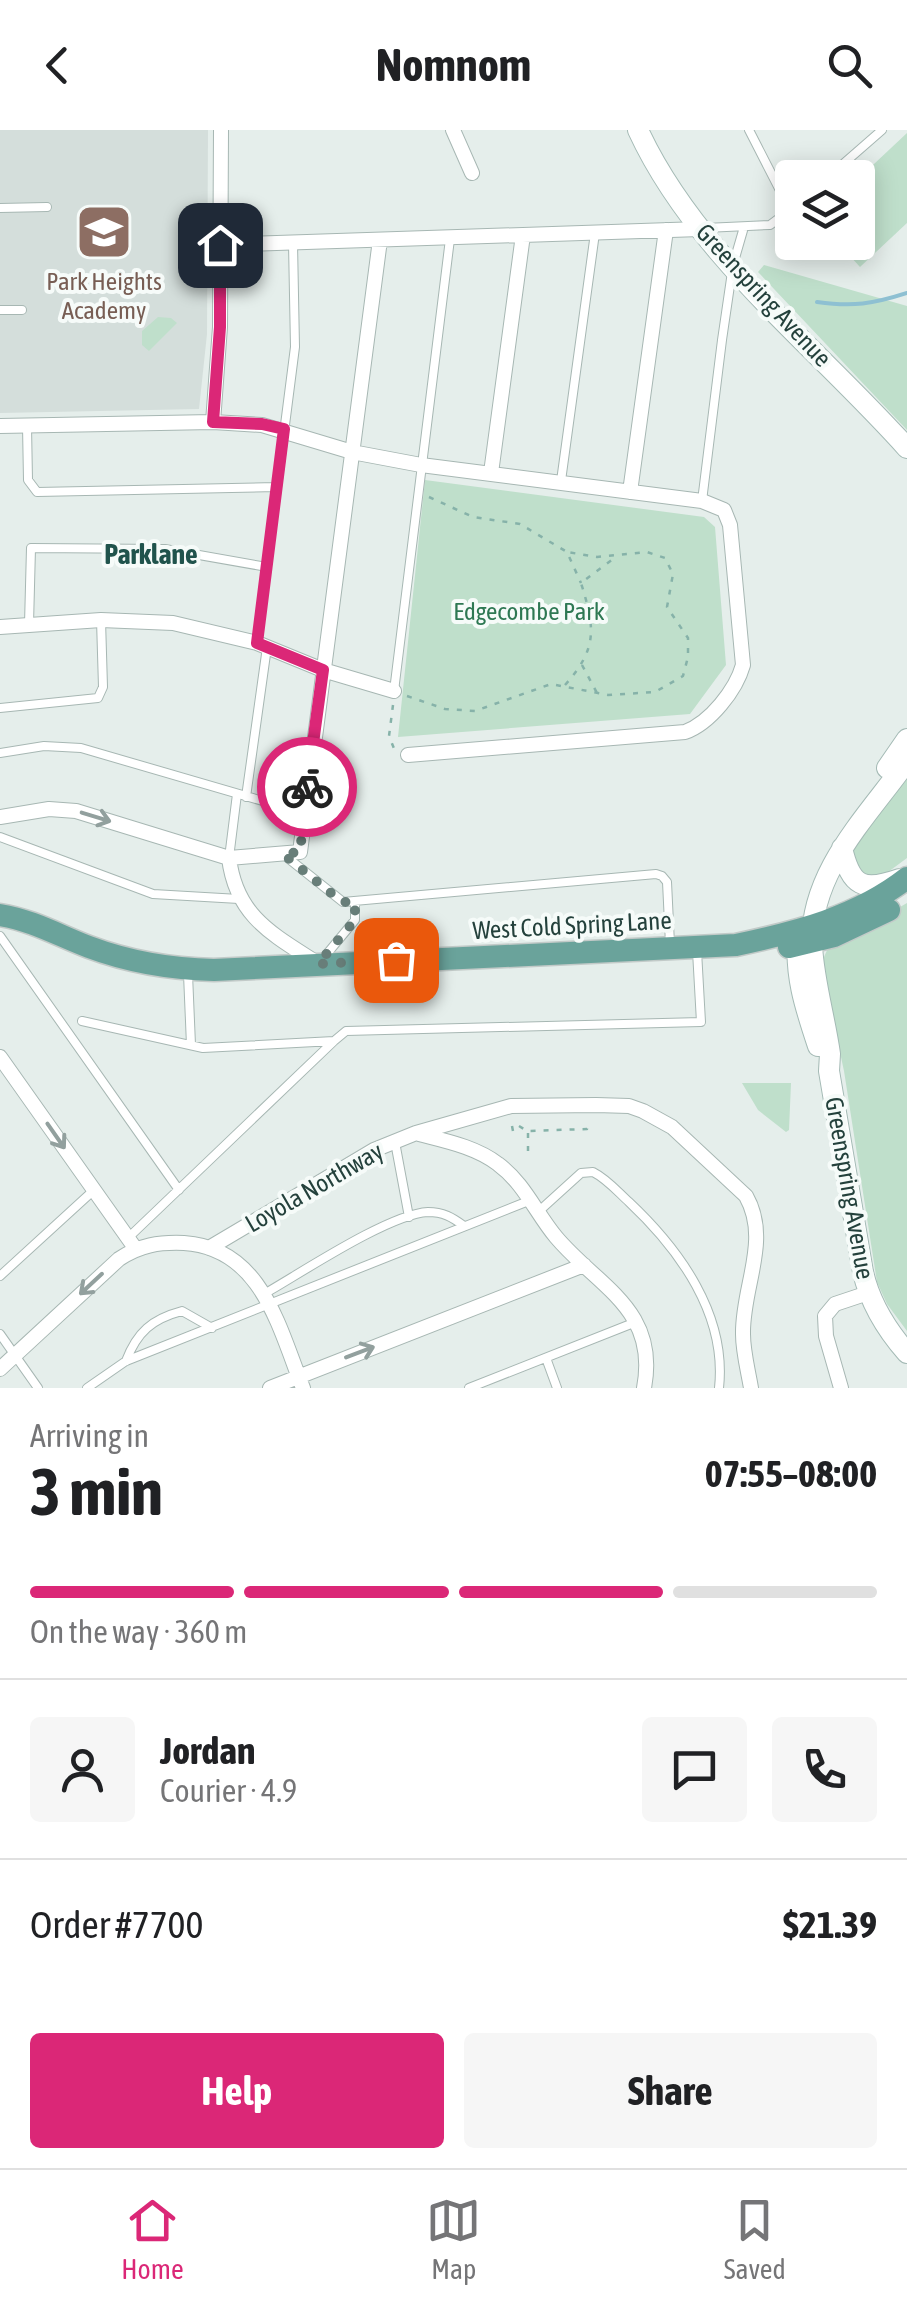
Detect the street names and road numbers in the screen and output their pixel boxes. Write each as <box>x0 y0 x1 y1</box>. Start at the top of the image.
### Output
street label: Greenspring Avenue <box>691 218 837 372</box>
street label: West Cold Spring Lane <box>472 906 672 944</box>
street label: Greenspring Avenue <box>820 1095 880 1281</box>
street label: Loyola Northway <box>240 1136 388 1238</box>

